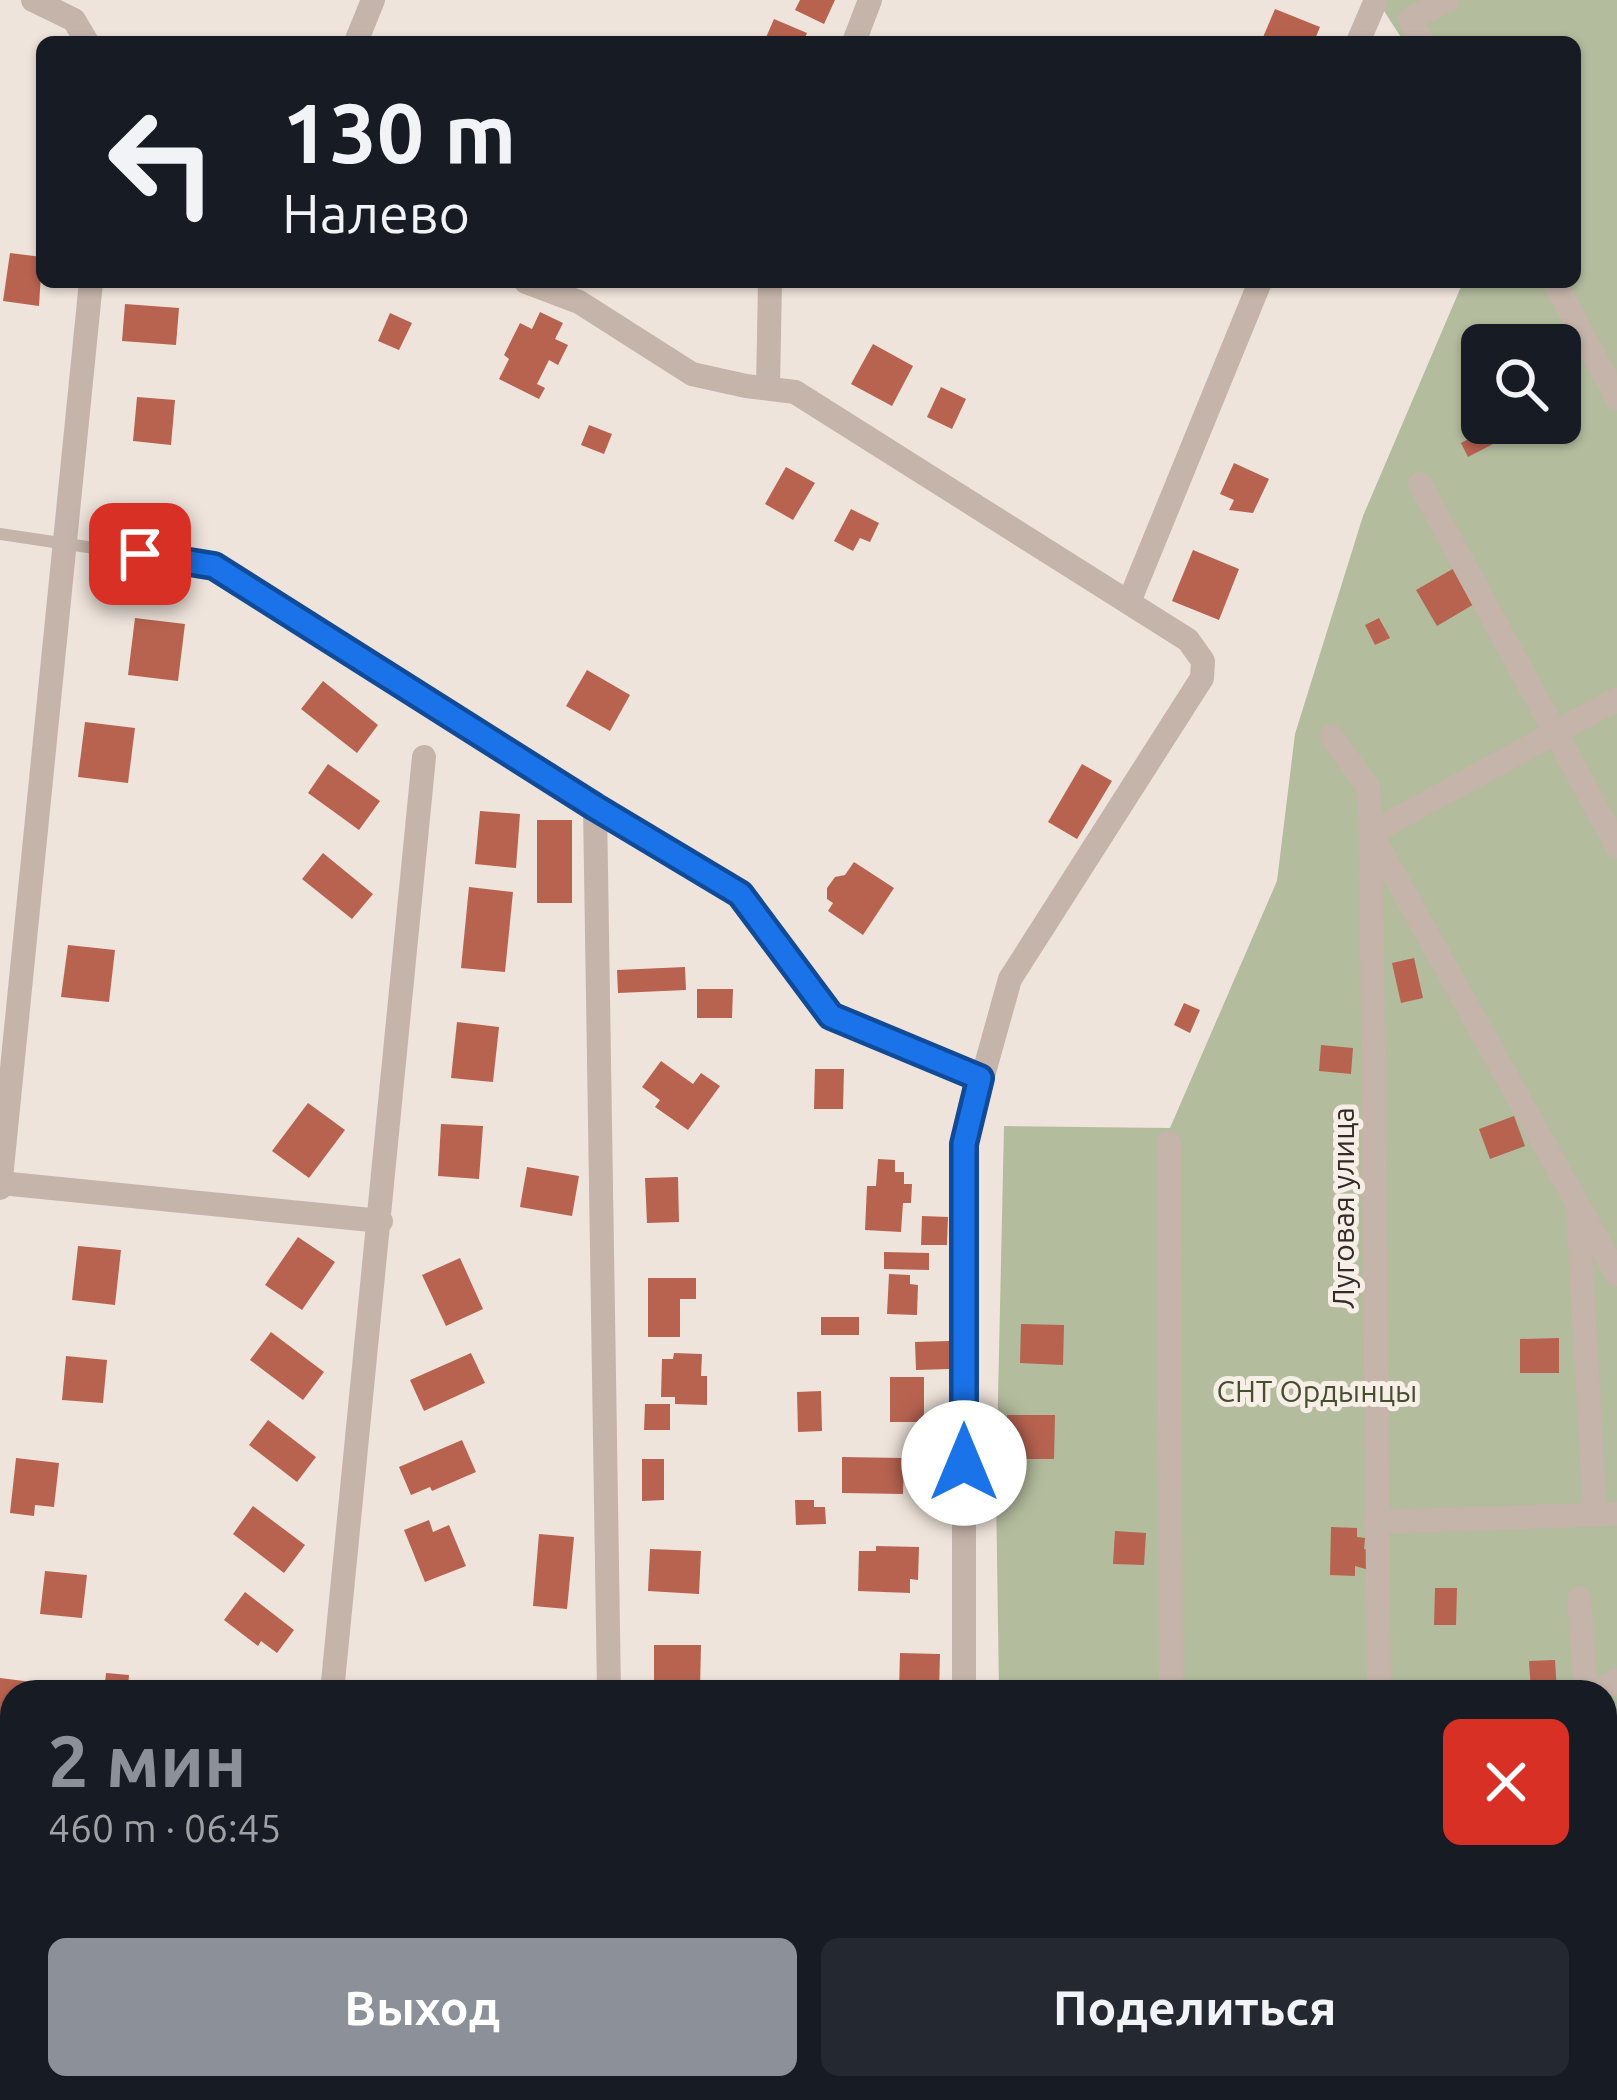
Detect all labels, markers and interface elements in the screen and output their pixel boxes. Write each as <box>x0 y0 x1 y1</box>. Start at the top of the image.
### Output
icon: left <box>84 84 240 240</box>
text: 130 m <box>282 85 516 179</box>
text: Налево <box>282 183 470 243</box>
map controls <box>1461 324 1581 444</box>
button: search <box>1461 324 1581 444</box>
pin <box>89 503 191 605</box>
icon: arrive <box>107 521 173 587</box>
street label: Луговая улица <box>1326 1107 1360 1309</box>
park label: СНТ Ордынцы <box>1217 1374 1417 1408</box>
position arrow <box>901 1400 1027 1526</box>
button: close <box>1443 1719 1569 1845</box>
text: 2 мин <box>48 1720 247 1801</box>
text: 460 m · 06:45 <box>48 1806 282 1849</box>
button: Выход <box>48 1938 797 2076</box>
button: Поделиться <box>821 1938 1569 2076</box>

